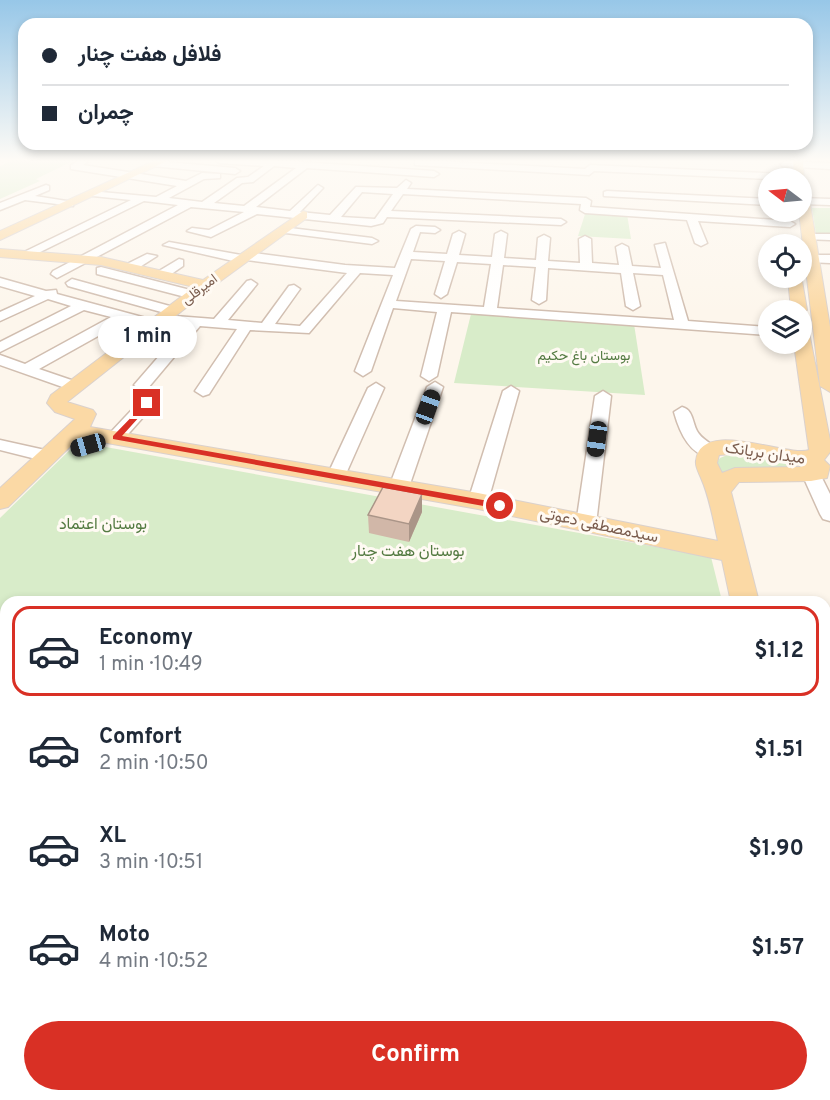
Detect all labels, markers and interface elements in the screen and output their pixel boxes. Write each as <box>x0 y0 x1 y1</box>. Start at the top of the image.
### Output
text: فلافل هفت چنار <box>78 42 222 69</box>
text: چمران <box>78 100 134 127</box>
north arrow <box>758 168 812 222</box>
map controls <box>758 168 812 354</box>
button: locate <box>758 234 812 288</box>
street label: امیرقلی <box>179 271 221 309</box>
button: layers <box>758 300 812 354</box>
callout: 1 min <box>98 316 196 358</box>
text: 1 min <box>123 324 172 350</box>
park label: بوستان باغ حکیم <box>538 348 630 366</box>
car <box>413 387 443 427</box>
route end <box>133 389 160 416</box>
car <box>586 420 608 458</box>
car <box>68 431 108 459</box>
street label: میدان بریانک <box>724 438 806 470</box>
route start <box>486 492 513 519</box>
street label: سیدمصطفی دعوتی <box>538 504 660 548</box>
park label: بوستان اعتماد <box>59 515 147 535</box>
park label: بوستان هفت چنار <box>351 542 464 562</box>
icon: car <box>27 624 81 678</box>
text: Economy <box>99 625 193 652</box>
text: $1.12 <box>754 638 804 665</box>
text: 1 min · 10:49 <box>99 652 203 678</box>
icon: car <box>27 723 81 777</box>
text: Comfort <box>99 724 182 751</box>
text: $1.51 <box>754 737 804 764</box>
text: 2 min · 10:50 <box>99 751 209 777</box>
icon: car <box>27 822 81 876</box>
text: XL <box>99 823 126 850</box>
text: $1.90 <box>748 836 804 863</box>
text: 3 min · 10:51 <box>99 850 203 876</box>
icon: car <box>27 921 81 975</box>
text: Moto <box>99 922 150 949</box>
text: $1.57 <box>751 935 804 962</box>
text: 4 min · 10:52 <box>99 949 208 975</box>
button: Confirm <box>24 1021 807 1090</box>

